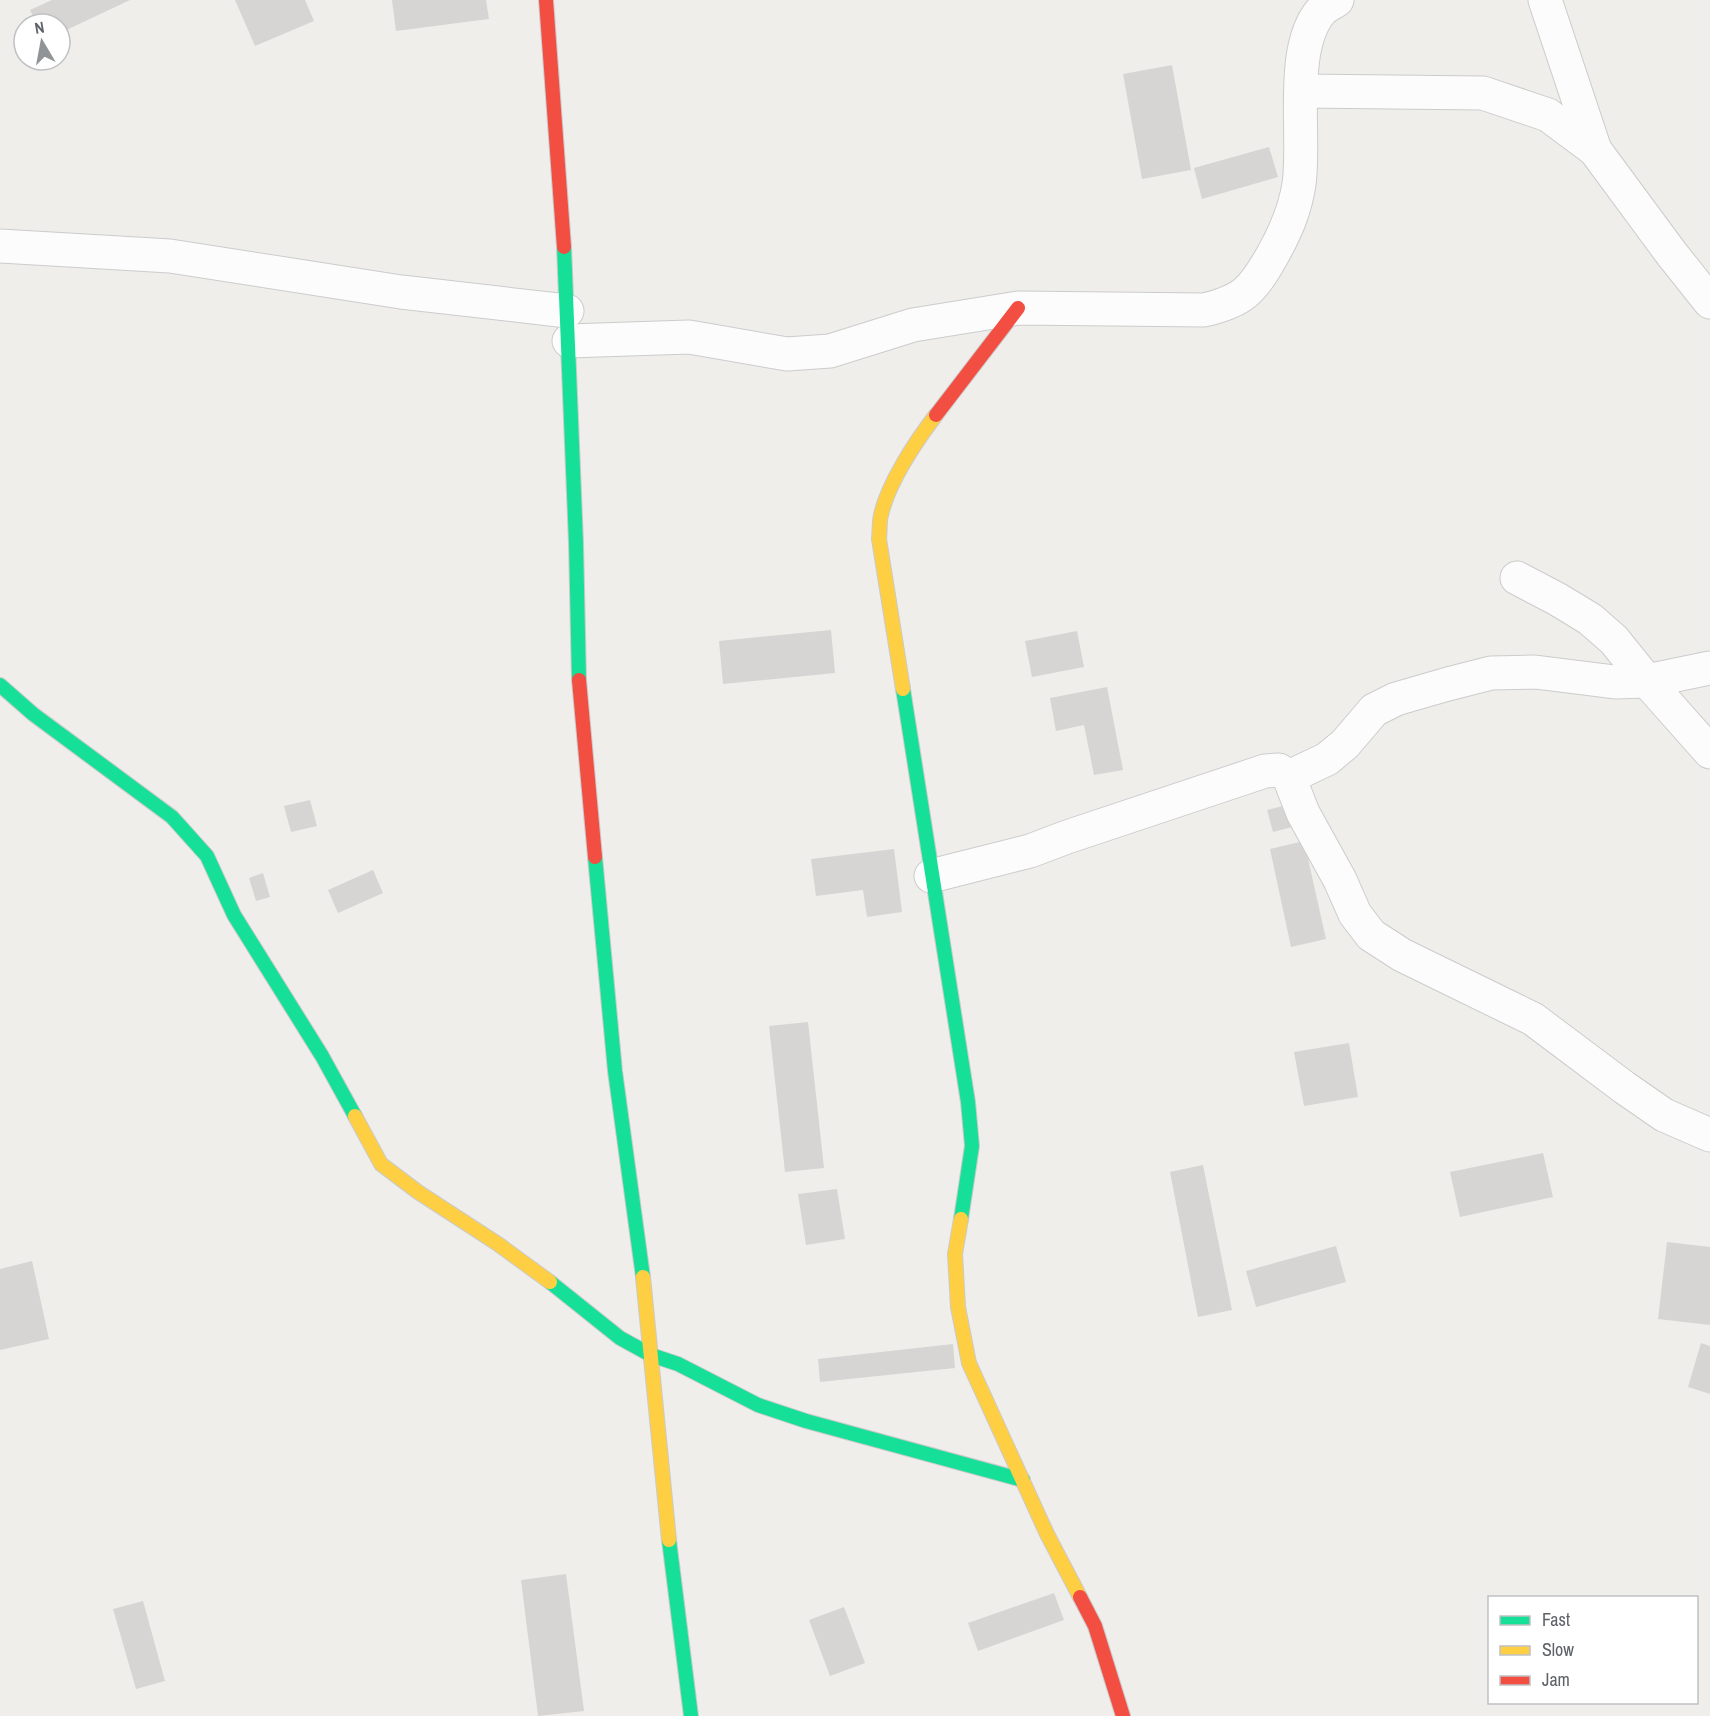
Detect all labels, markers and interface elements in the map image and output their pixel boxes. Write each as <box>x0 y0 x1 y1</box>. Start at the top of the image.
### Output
north arrow <box>12 12 72 72</box>
text: N <box>33 16 46 39</box>
legend <box>1488 1596 1698 1704</box>
text: Fast <box>1542 1607 1570 1632</box>
text: Slow <box>1542 1637 1574 1662</box>
text: Jam <box>1542 1667 1570 1692</box>

